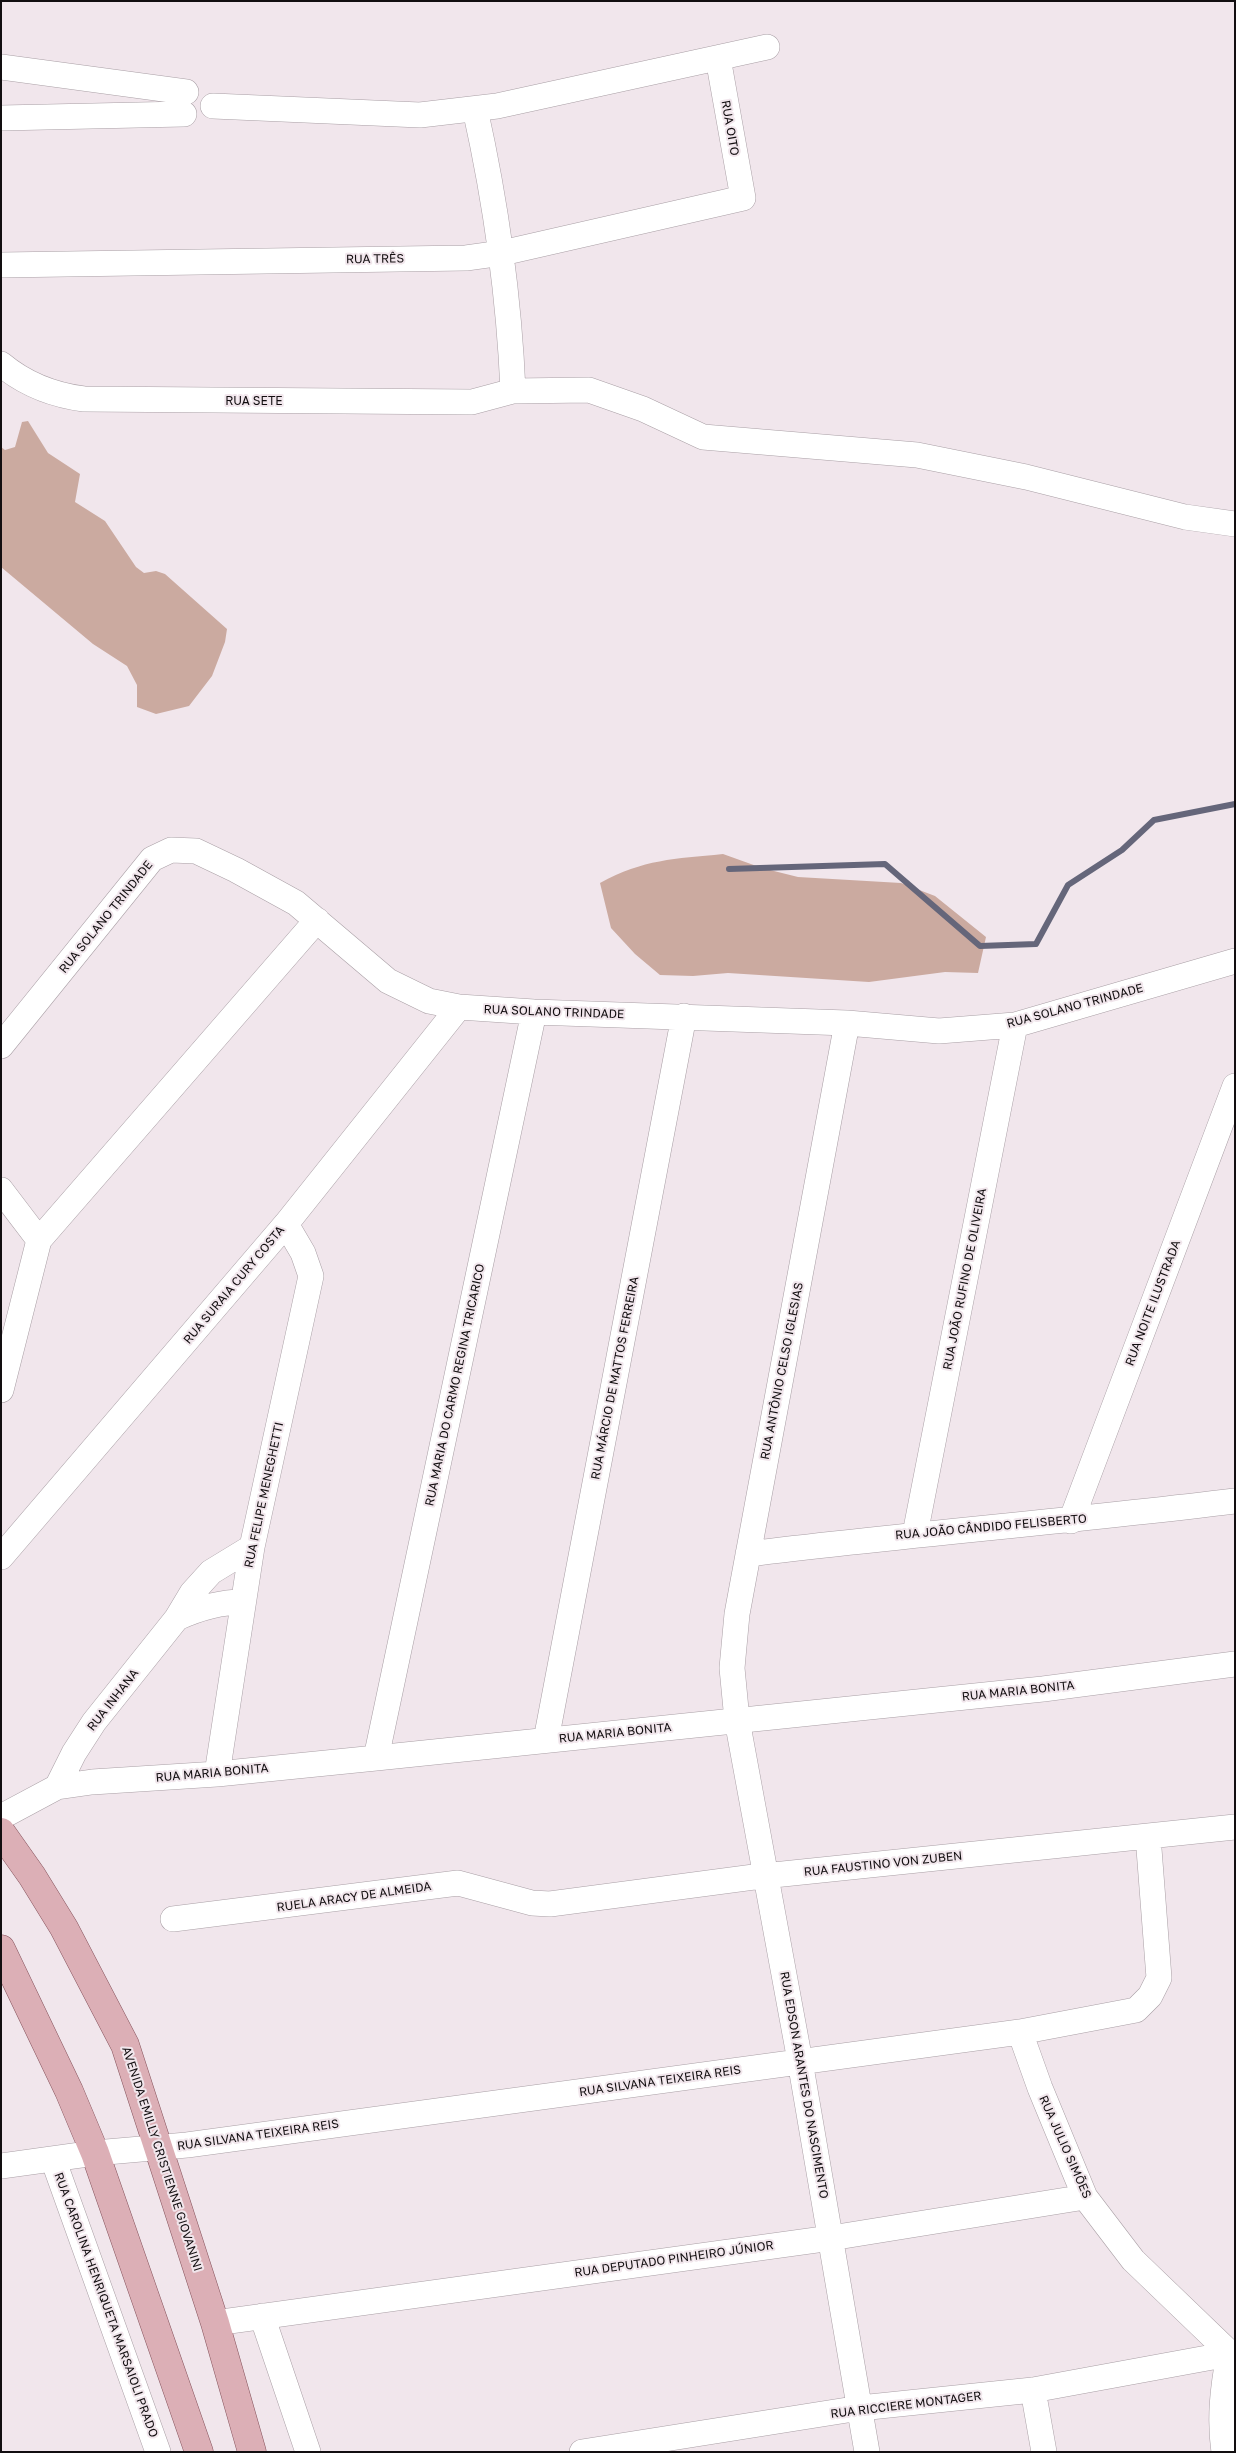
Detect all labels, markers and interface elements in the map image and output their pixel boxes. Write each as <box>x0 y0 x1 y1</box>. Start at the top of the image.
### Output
street label: RUA OITO <box>718 99 742 157</box>
street label: RUA TRÊS <box>346 251 404 267</box>
street label: RUA SETE <box>225 394 283 408</box>
street label: RUA SOLANO TRINDADE <box>56 858 156 976</box>
street label: RUA SOLANO TRINDADE <box>1005 981 1145 1031</box>
street label: RUA SOLANO TRINDADE <box>483 1002 625 1022</box>
street label: RUA JOÃO RUFINO DE OLIVEIRA <box>940 1187 990 1371</box>
street label: RUA SURAIA CURY COSTA <box>180 1223 288 1347</box>
street label: RUA NOITE ILUSTRADA <box>1122 1238 1184 1368</box>
street label: RUA MARIA DO CARMO REGINA TRICARICO <box>422 1262 488 1508</box>
street label: RUA MÁRCIO DE MATTOS FERREIRA <box>588 1275 642 1481</box>
street label: RUA ANTÔNIO CELSO IGLESIAS <box>758 1281 806 1461</box>
street label: RUA FELIPE MENEGHETTI <box>241 1421 287 1569</box>
street label: RUA JOÃO CÂNDIDO FELISBERTO <box>895 1511 1087 1543</box>
street label: RUA INHANA <box>84 1666 142 1734</box>
street label: RUA MARIA BONITA <box>961 1678 1075 1704</box>
street label: RUA MARIA BONITA <box>558 1720 672 1746</box>
street label: RUA MARIA BONITA <box>155 1761 269 1785</box>
street label: RUA FAUSTINO VON ZUBEN <box>803 1849 963 1879</box>
street label: RUELA ARACY DE ALMEIDA <box>276 1879 432 1915</box>
street label: RUA EDSON ARANTES DO NASCIMENTO <box>777 1970 831 2200</box>
street label: AVENIDA EMILLY CRISTIENNE GIOVANINI <box>119 2045 205 2273</box>
street label: RUA SILVANA TEIXEIRA REIS <box>578 2063 742 2099</box>
street label: RUA JULIO SIMÕES <box>1036 2093 1094 2201</box>
street label: RUA SILVANA TEIXEIRA REIS <box>176 2117 340 2153</box>
street label: RUA CAROLINA HENRIQUETA MARSAIOLI PRADO <box>51 2170 161 2440</box>
street label: RUA DEPUTADO PINHEIRO JÚNIOR <box>573 2238 775 2280</box>
street label: RUA RICCIERE MONTAGER <box>830 2389 982 2421</box>

